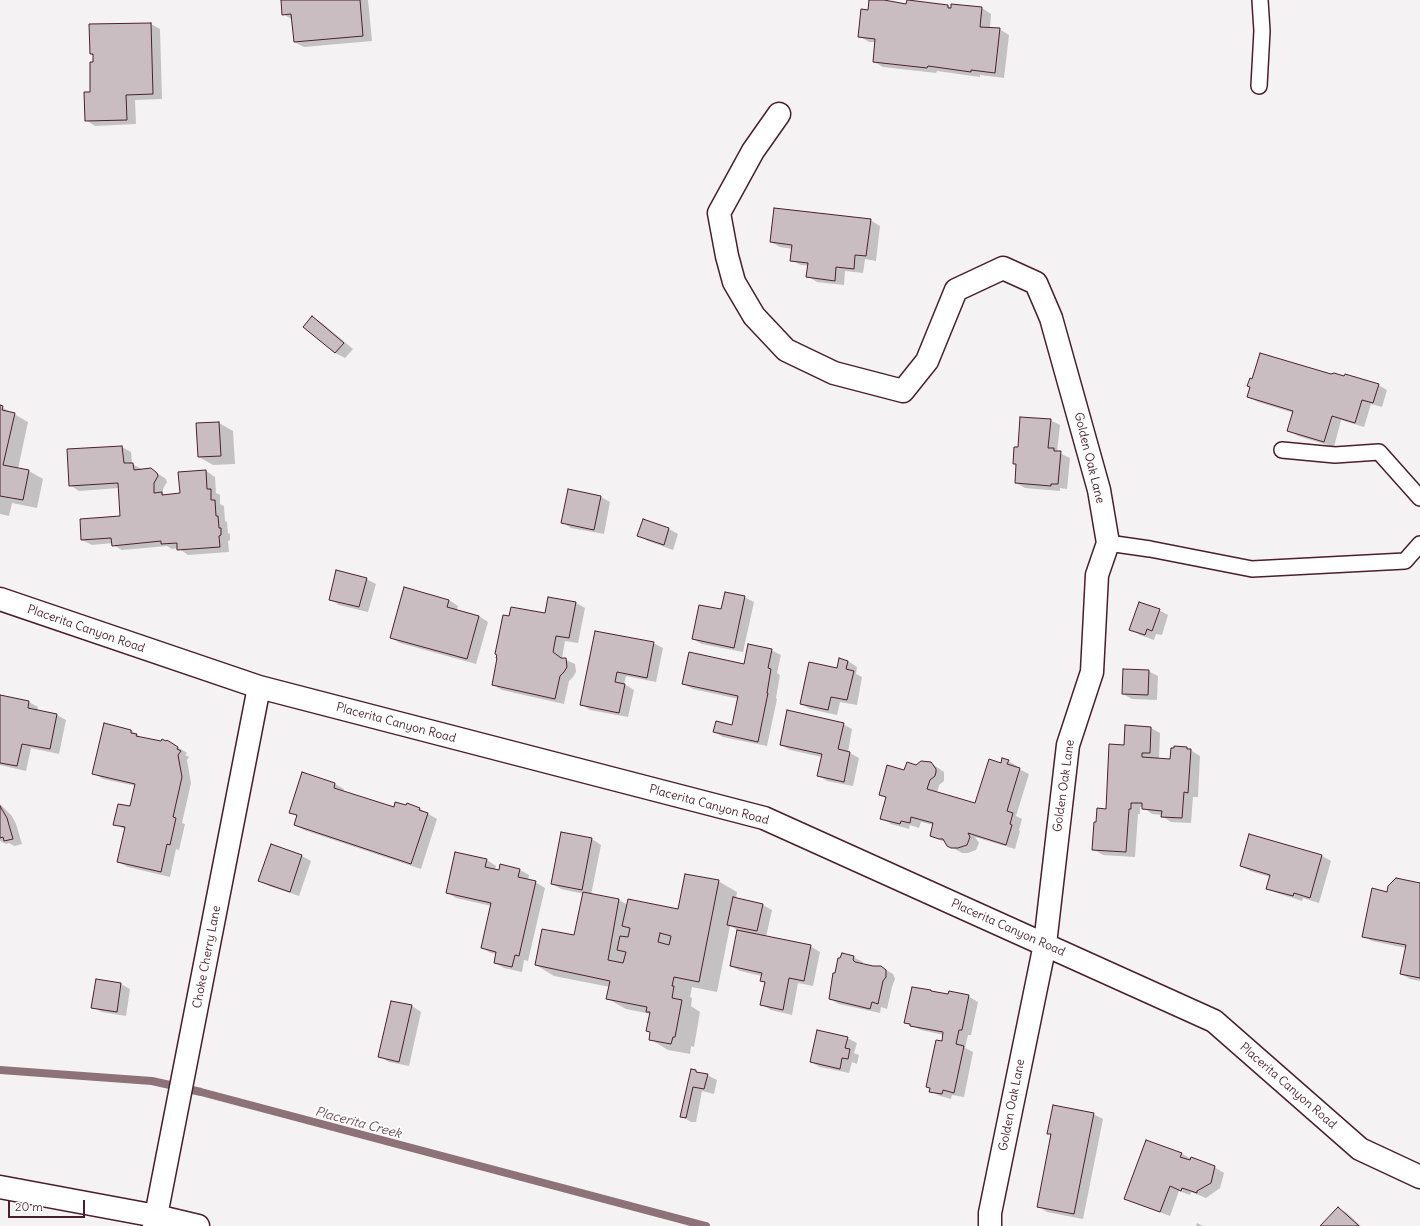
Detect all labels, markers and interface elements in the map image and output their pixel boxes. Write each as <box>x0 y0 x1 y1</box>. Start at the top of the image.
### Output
street label: Golden Oak Lane <box>1071 411 1107 505</box>
street label: Placerita Canyon Road <box>25 602 147 656</box>
street label: Placerita Canyon Road <box>335 700 457 746</box>
street label: Golden Oak Lane <box>1050 739 1078 833</box>
street label: Placerita Canyon Road <box>648 782 770 828</box>
street label: Placerita Canyon Road <box>949 896 1067 960</box>
street label: Choke Cherry Lane <box>190 904 224 1010</box>
street label: Placerita Canyon Road <box>1237 1040 1339 1132</box>
street label: Golden Oak Lane <box>996 1058 1028 1152</box>
water label: Placerita Creek <box>313 1104 403 1142</box>
scale bar <box>10 1192 87 1218</box>
text: 20 m <box>15 1199 43 1214</box>

